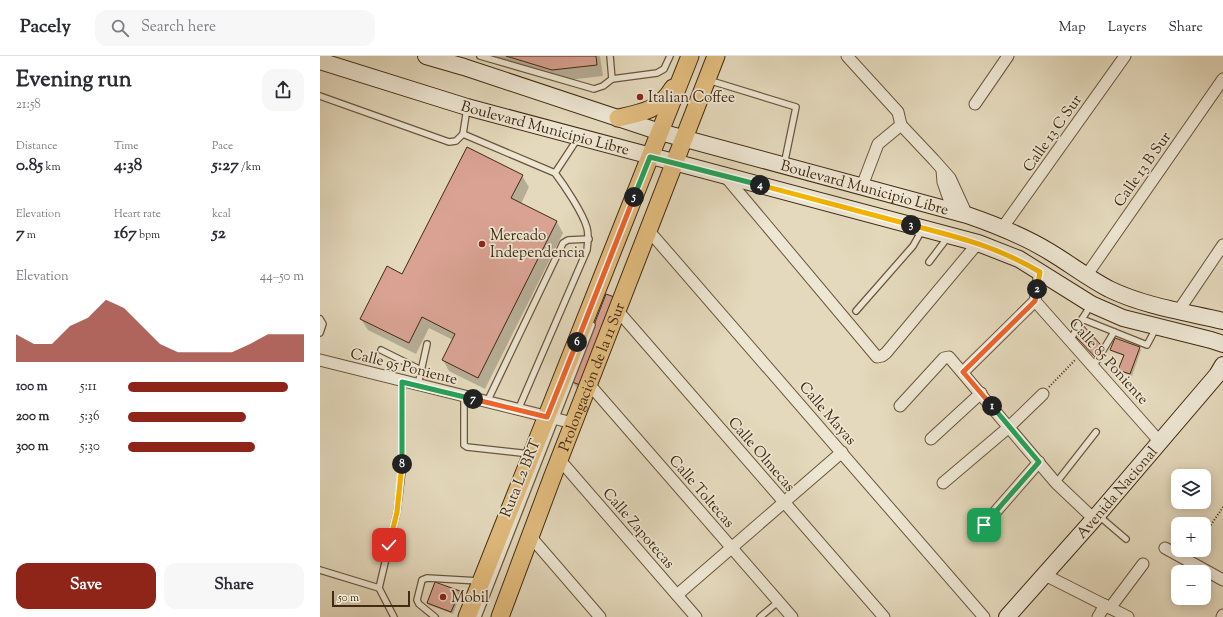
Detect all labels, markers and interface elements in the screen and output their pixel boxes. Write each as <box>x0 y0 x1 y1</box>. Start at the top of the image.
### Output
search box <box>95 10 375 46</box>
text: Pacely <box>20 14 71 41</box>
icon: search <box>109 17 131 39</box>
text: Search here <box>141 17 216 38</box>
text: Map <box>1059 18 1086 38</box>
text: Layers <box>1108 18 1146 38</box>
text: Share <box>1168 18 1203 38</box>
text: Evening run <box>16 65 132 97</box>
button: share <box>262 69 304 111</box>
place label: Italian Coffee <box>648 88 735 109</box>
street label: Calle 13 C Sur <box>1019 91 1088 177</box>
marker: Italian Coffee <box>635 92 645 102</box>
text: 21:58 <box>16 96 41 114</box>
street label: Boulevard Municipio Libre <box>458 97 631 162</box>
street label: Calle 13 B Sur <box>1110 128 1177 212</box>
text: Distance <box>16 138 57 154</box>
text: Time <box>114 138 138 154</box>
text: Pace <box>212 138 233 154</box>
text: 0.85 <box>16 154 43 178</box>
text: 4:38 <box>114 154 142 178</box>
text: 5:27 <box>212 154 239 178</box>
street label: Boulevard Municipio Libre <box>778 156 951 222</box>
text: km <box>43 159 61 175</box>
text: /km <box>239 159 261 175</box>
pin: 4 <box>750 175 770 195</box>
text: 4 <box>757 177 763 193</box>
pin: 5 <box>624 187 644 207</box>
text: 5 <box>632 189 636 205</box>
text: Elevation <box>16 206 61 222</box>
text: Heart rate <box>114 206 161 222</box>
text: kcal <box>212 206 231 222</box>
pin: 3 <box>901 215 921 235</box>
text: 3 <box>909 217 913 233</box>
text: 7 <box>16 222 25 246</box>
text: 167 <box>114 222 137 246</box>
text: 52 <box>212 222 226 246</box>
place label: Mercado Independencia <box>490 226 585 264</box>
text: m <box>25 227 36 243</box>
text: bpm <box>137 227 160 243</box>
marker: Mercado Independencia <box>477 239 487 249</box>
text: Elevation <box>16 268 69 286</box>
text: 44–50 m <box>260 268 304 286</box>
pin: 2 <box>1027 279 1047 299</box>
text: 2 <box>1034 281 1040 297</box>
street label: Prolongación de la 11 Sur <box>554 300 631 455</box>
street label: Calle 85 Poniente <box>1063 314 1152 410</box>
pin: 6 <box>567 332 587 352</box>
text: 6 <box>574 334 580 350</box>
street label: Calle 95 Poniente <box>348 344 459 391</box>
text: 100 m <box>16 378 48 396</box>
text: 5:11 <box>80 378 97 396</box>
street label: Calle Mayas <box>793 378 860 450</box>
pin: 7 <box>463 389 483 409</box>
text: 7 <box>470 391 476 407</box>
pin: 1 <box>982 396 1002 416</box>
text: 1 <box>990 398 994 414</box>
text: 200 m <box>16 408 49 426</box>
text: 5:36 <box>80 408 99 426</box>
street label: Calle Olmecas <box>722 413 799 497</box>
street label: Ruta L2 BRT <box>496 436 547 521</box>
text: 300 m <box>16 438 48 456</box>
text: 5:30 <box>80 438 100 456</box>
street label: Avenida Nacional <box>1072 443 1163 544</box>
street label: Calle Toltecas <box>663 451 738 533</box>
pin: 8 <box>392 454 412 474</box>
text: 8 <box>399 456 405 472</box>
map controls <box>1171 469 1211 605</box>
button: layers <box>1171 469 1211 509</box>
street label: Calle Zapotecas <box>597 484 679 574</box>
pin <box>967 508 1001 542</box>
icon: arrive <box>973 514 995 536</box>
button: + <box>1171 517 1211 557</box>
pin <box>372 528 406 562</box>
icon: check <box>378 534 400 556</box>
button: Save <box>16 563 156 609</box>
button: Share <box>164 563 304 609</box>
button: − <box>1171 565 1211 605</box>
place label: Mobil <box>451 588 489 609</box>
scale bar <box>332 589 410 608</box>
text: 50 m <box>338 590 359 606</box>
marker: Mobil <box>438 592 448 602</box>

